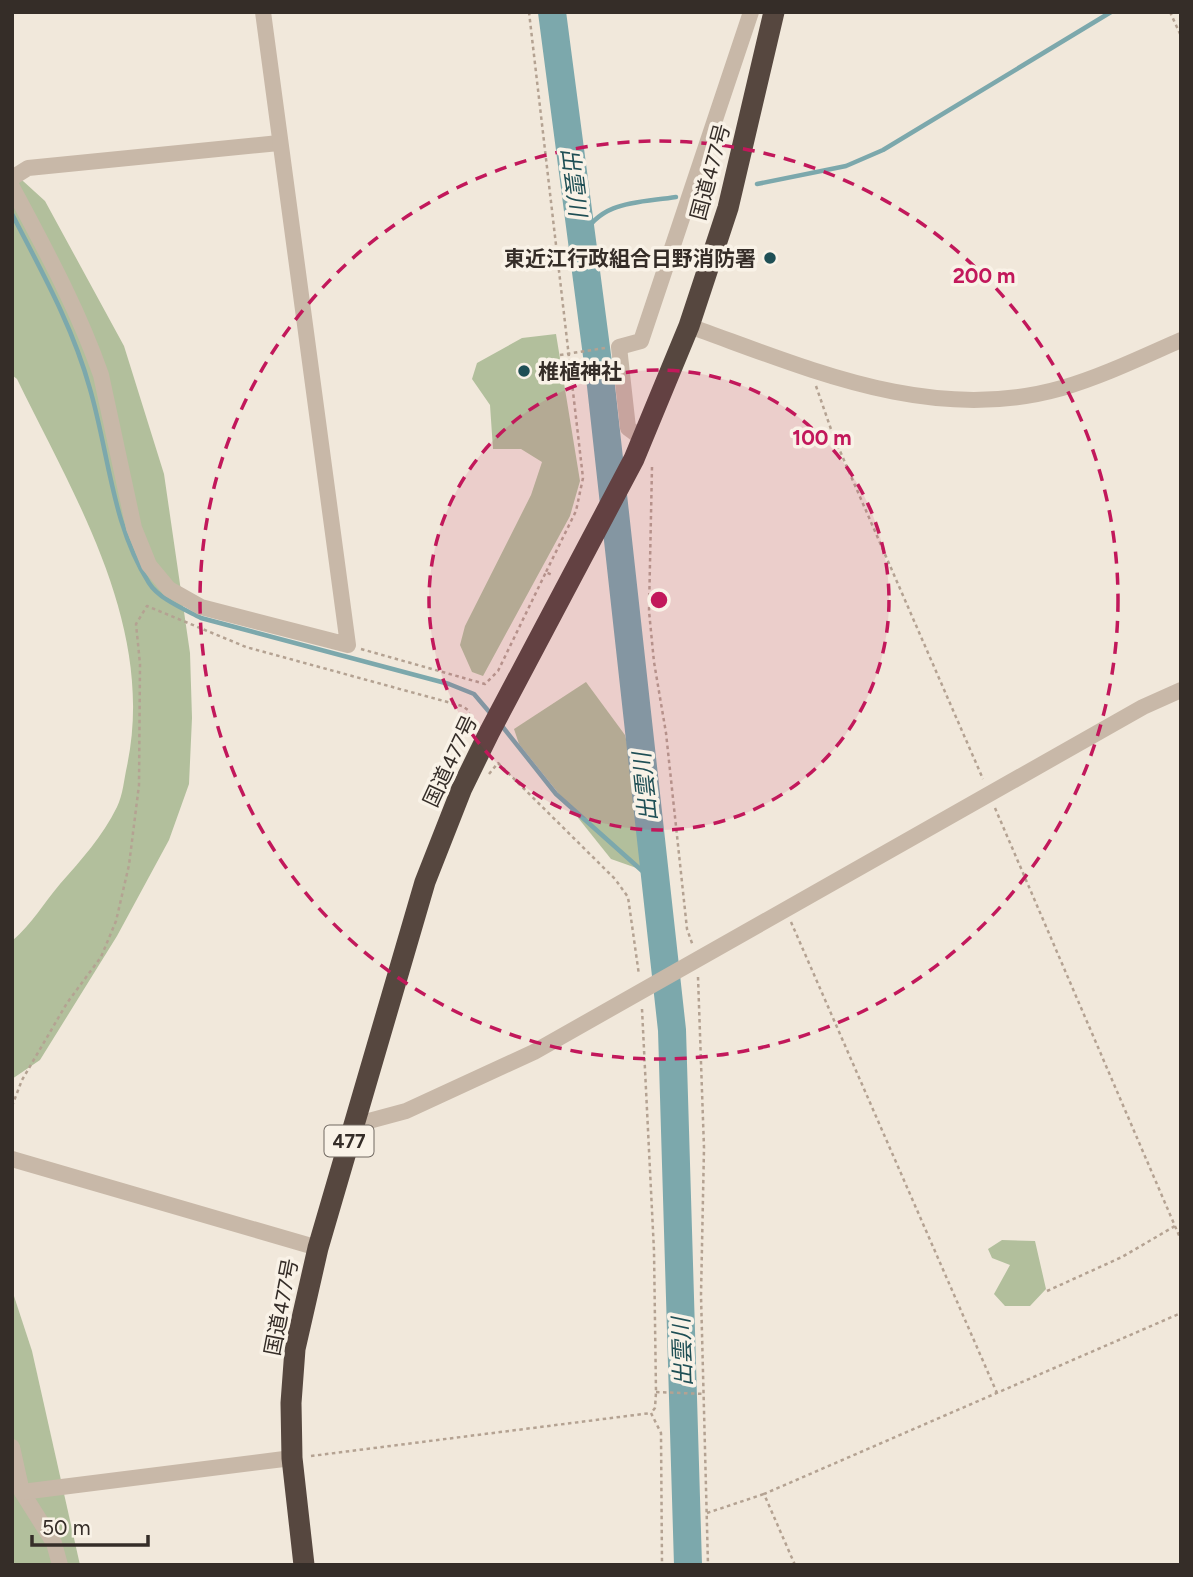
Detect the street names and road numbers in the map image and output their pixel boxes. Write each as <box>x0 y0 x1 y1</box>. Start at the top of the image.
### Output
street label: 国道477号 <box>685 121 735 223</box>
street label: 国道477号 <box>418 711 482 811</box>
road number: 477 <box>324 1126 374 1156</box>
street label: 国道477号 <box>259 1256 303 1358</box>

